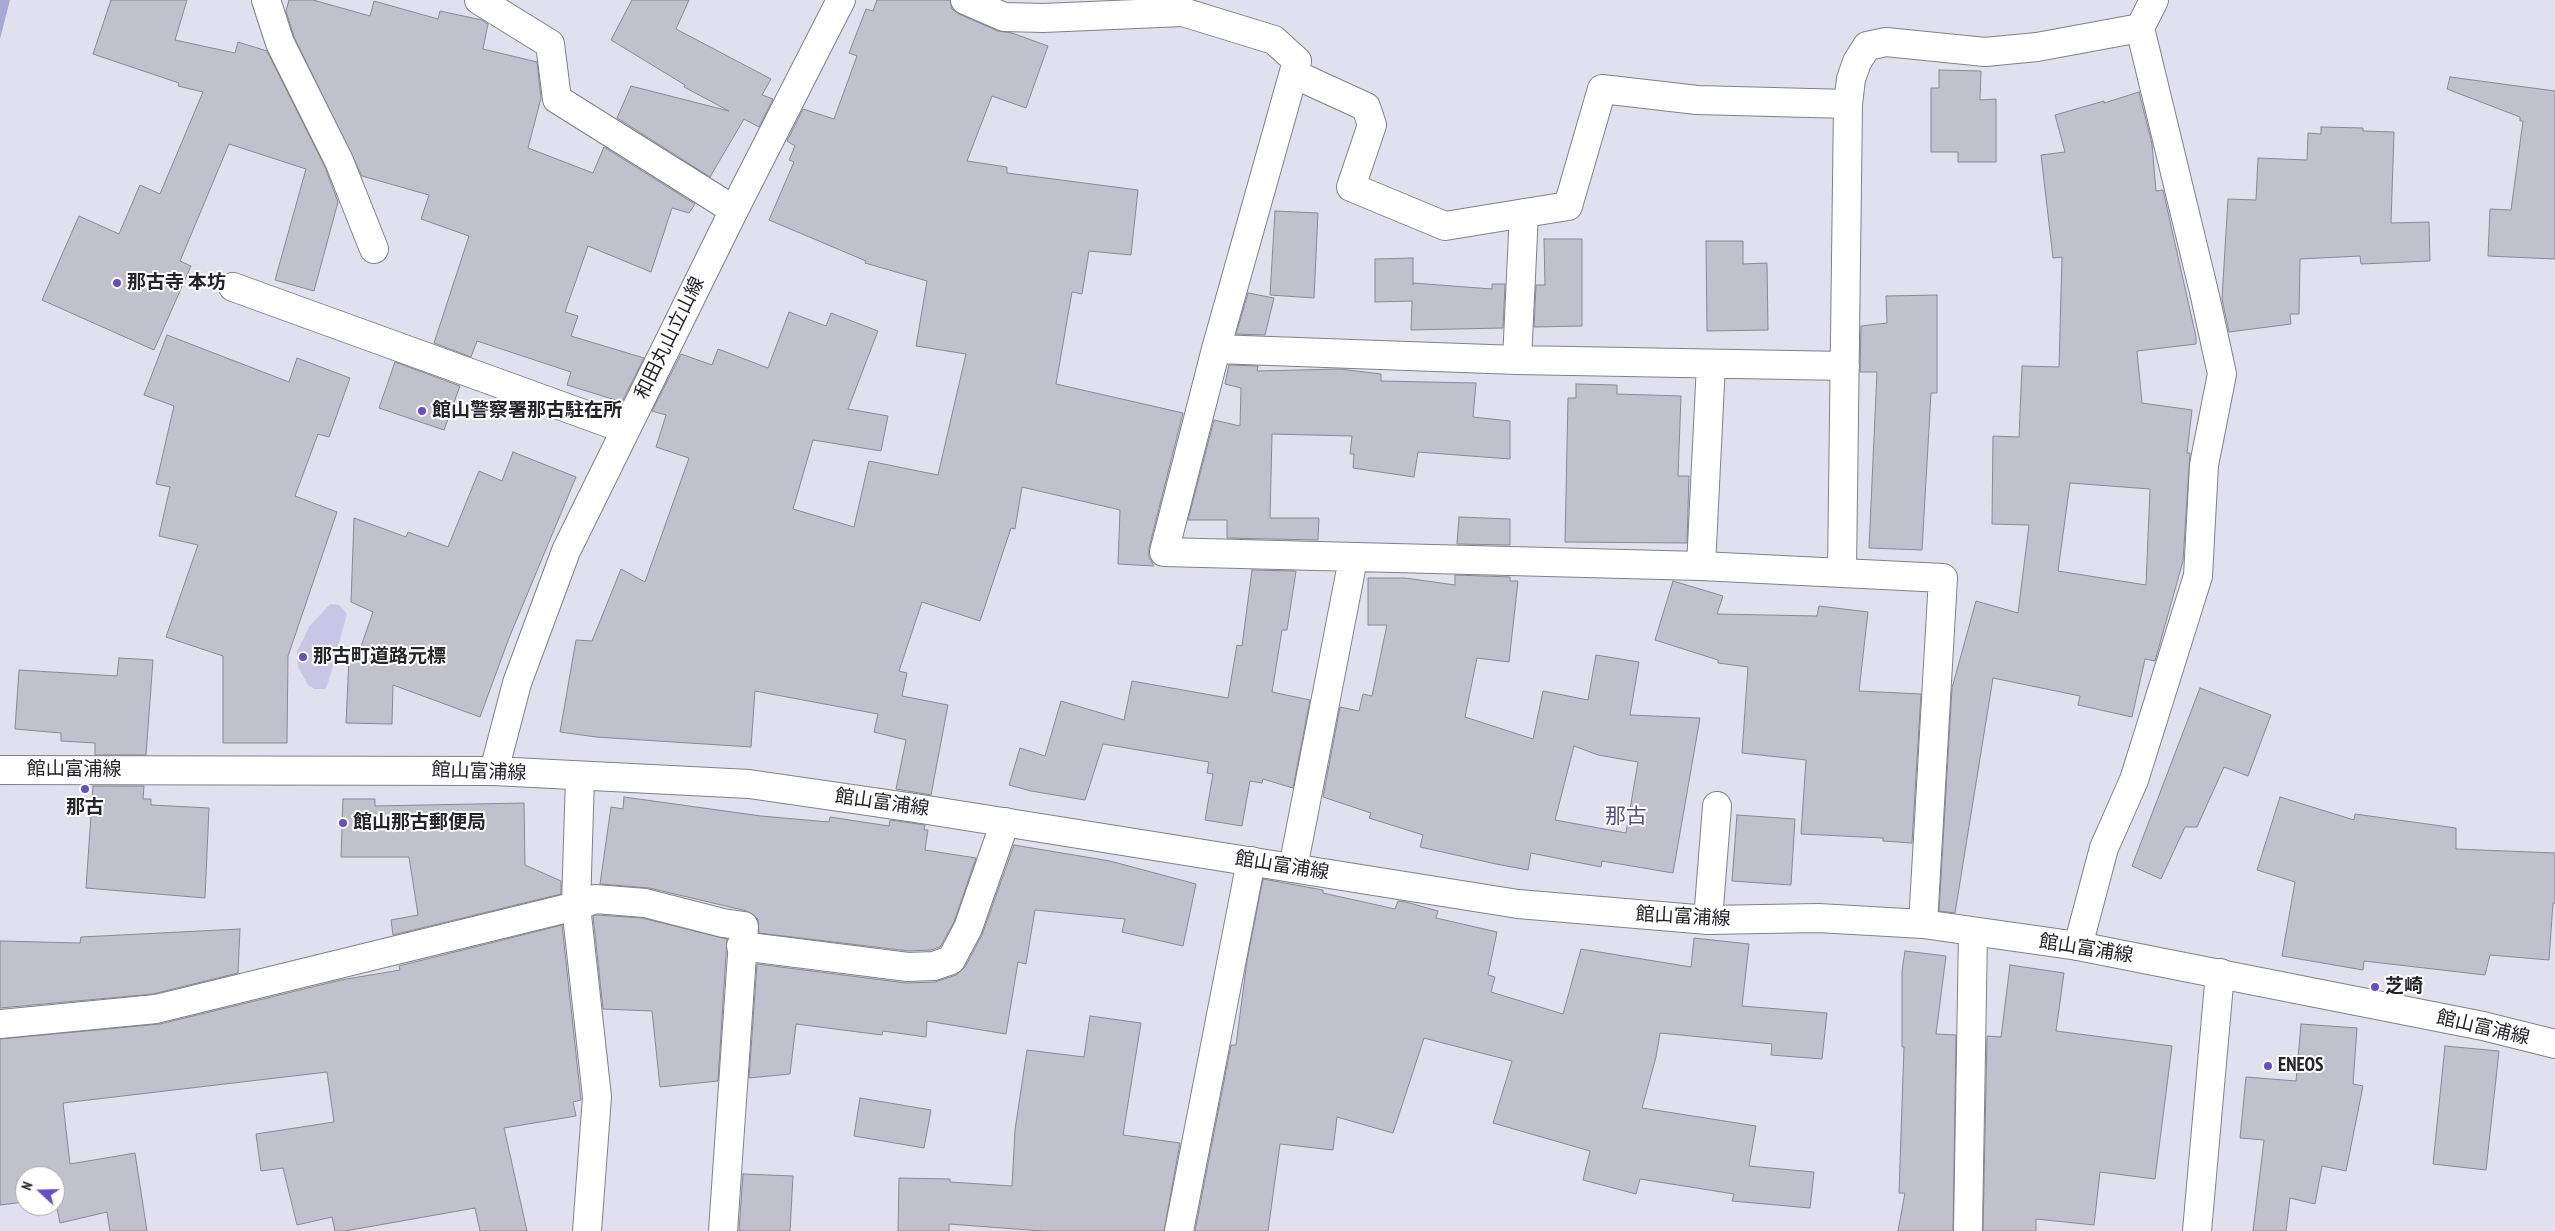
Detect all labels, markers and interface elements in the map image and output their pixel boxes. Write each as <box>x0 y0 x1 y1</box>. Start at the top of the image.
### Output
place label: 那古寺 本坊 <box>127 272 226 294</box>
street label: 和田丸山立山線 <box>631 273 709 403</box>
marker: 那古寺 本坊 <box>111 277 123 289</box>
place label: 館山警察署那古駐在所 <box>432 400 622 422</box>
marker: 館山警察署那古駐在所 <box>416 405 428 417</box>
place label: 那古町道路元標 <box>313 646 446 668</box>
marker: 那古町道路元標 <box>297 651 309 663</box>
street label: 館山富浦線 <box>27 759 121 781</box>
street label: 館山富浦線 <box>431 759 527 785</box>
marker: 那古 <box>79 783 91 795</box>
street label: 館山富浦線 <box>833 785 931 821</box>
place label: 那古 <box>66 797 104 819</box>
district label: 那古 <box>1605 804 1647 830</box>
place label: 館山那古郵便局 <box>353 812 486 834</box>
marker: 館山那古郵便局 <box>337 817 349 829</box>
street label: 館山富浦線 <box>1233 847 1331 885</box>
street label: 館山富浦線 <box>1635 903 1731 931</box>
street label: 館山富浦線 <box>2037 930 2135 968</box>
place label: 芝崎 <box>2385 976 2423 998</box>
marker: 芝崎 <box>2369 981 2381 993</box>
street label: 館山富浦線 <box>2434 1006 2532 1050</box>
place label: ENEOS <box>2278 1055 2323 1077</box>
marker: ENEOS <box>2262 1060 2274 1072</box>
north arrow <box>15 1166 65 1216</box>
text: N <box>17 1179 37 1193</box>

